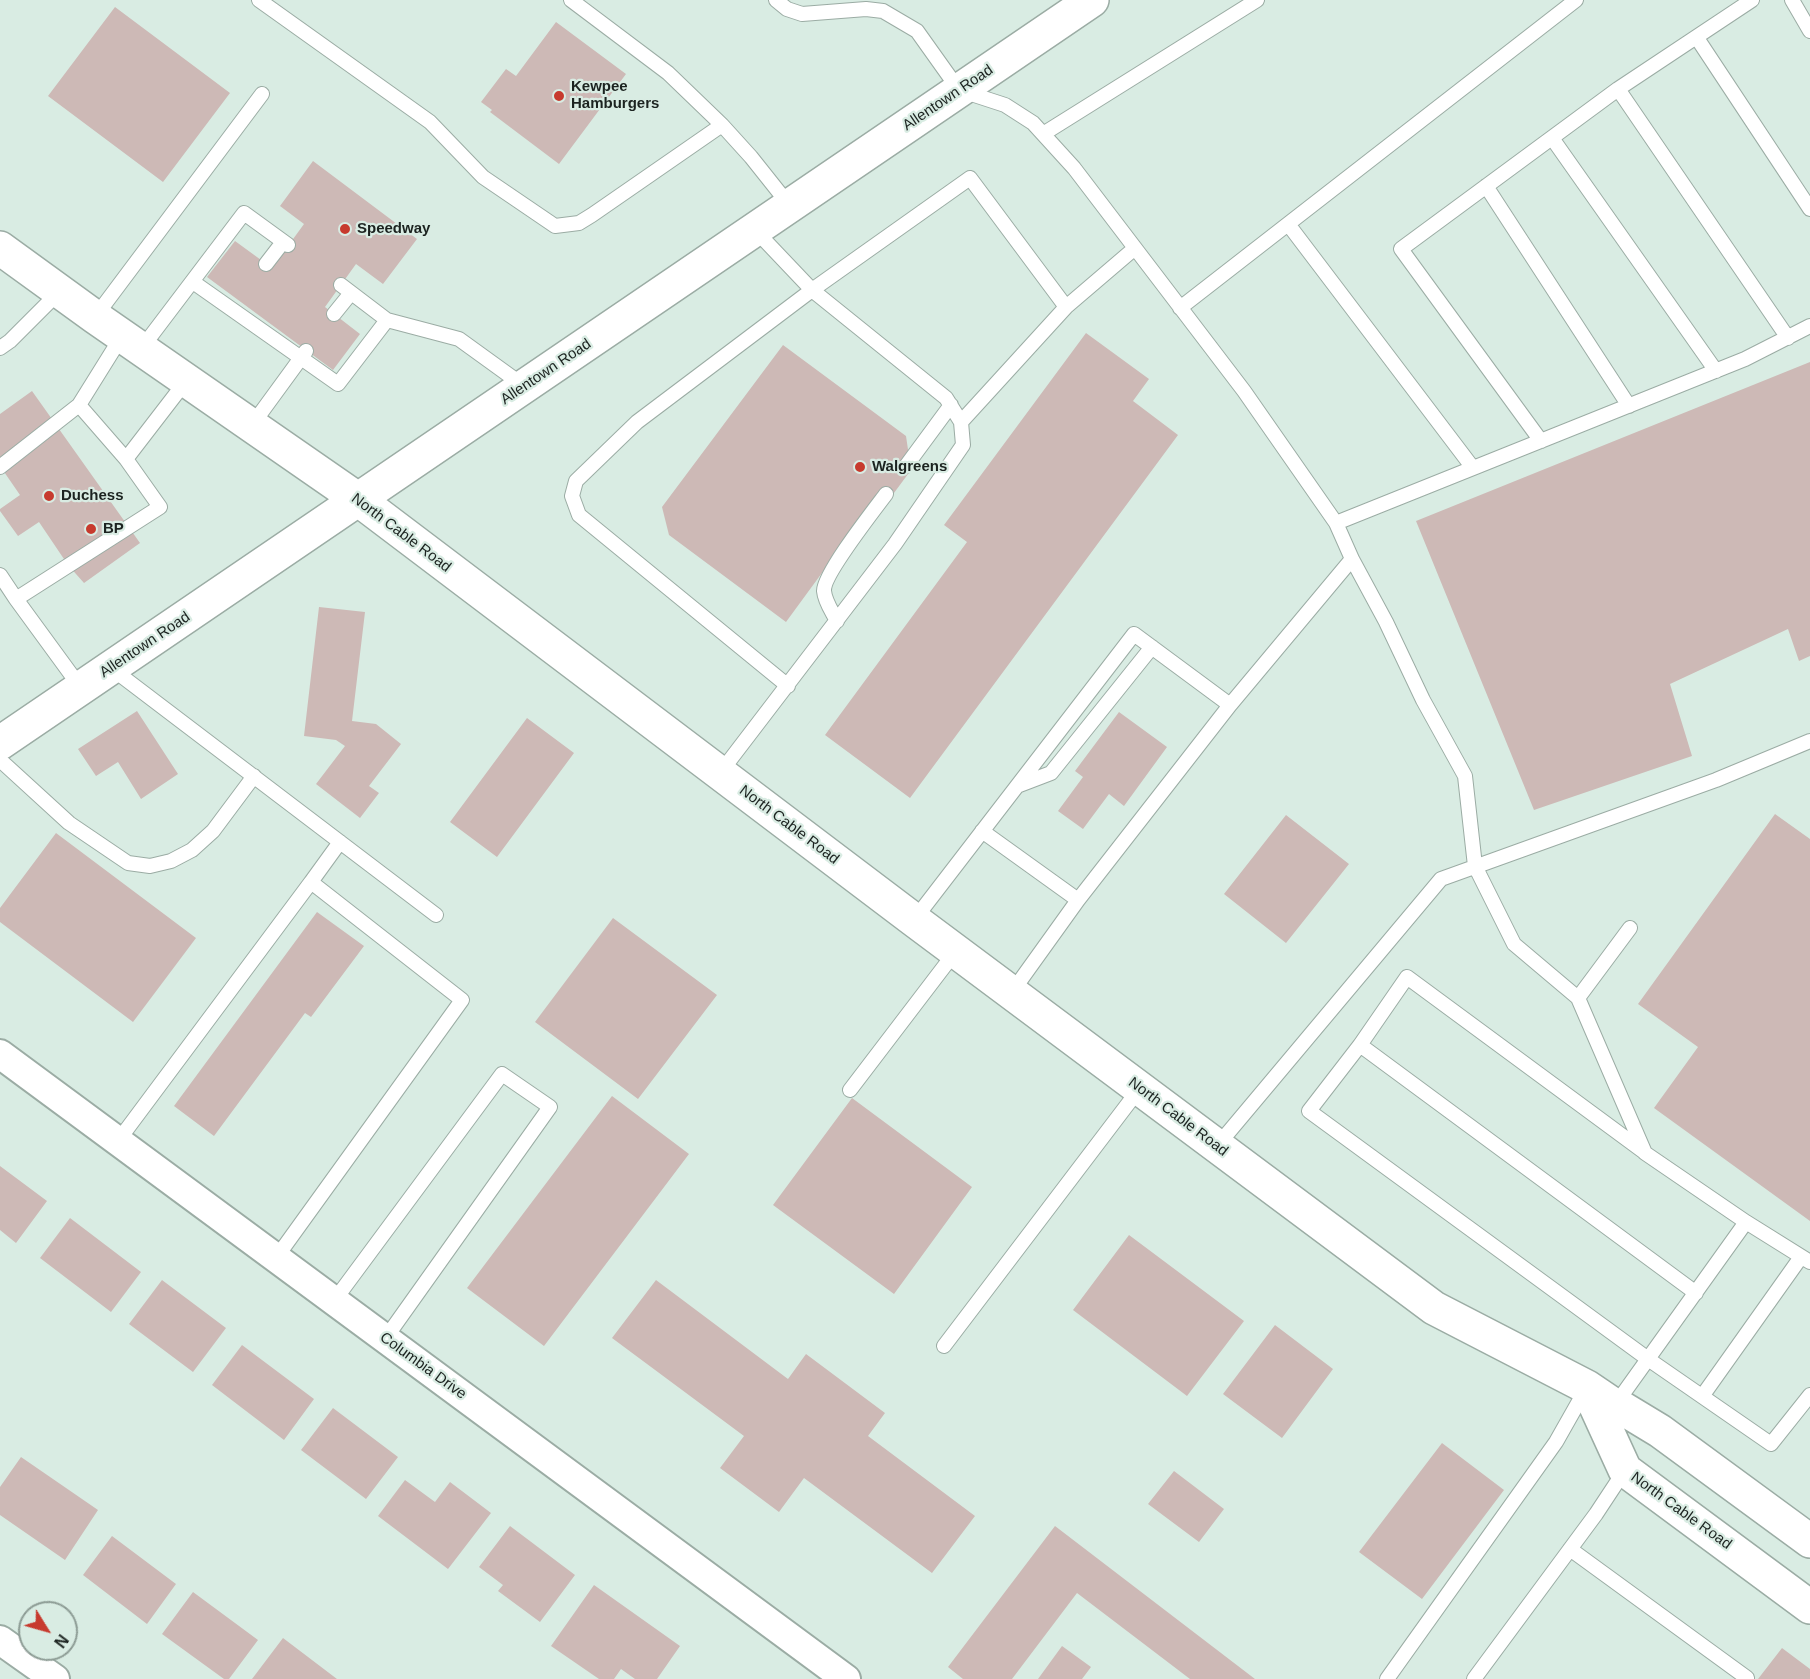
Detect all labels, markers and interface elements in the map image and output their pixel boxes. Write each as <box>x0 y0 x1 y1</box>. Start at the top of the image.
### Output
street label: Allentown Road <box>899 61 997 135</box>
place label: Kewpee Hamburgers <box>571 78 659 113</box>
marker: Kewpee Hamburgers <box>552 89 566 103</box>
place label: Speedway <box>357 220 430 238</box>
marker: Speedway <box>338 222 352 236</box>
street label: Allentown Road <box>497 335 595 409</box>
place label: Walgreens <box>872 458 947 476</box>
marker: Walgreens <box>853 460 867 474</box>
place label: Duchess <box>61 487 124 505</box>
marker: Duchess <box>42 489 56 503</box>
street label: North Cable Road <box>348 490 454 576</box>
place label: BP <box>103 520 124 538</box>
marker: BP <box>84 522 98 536</box>
street label: Allentown Road <box>96 608 194 682</box>
street label: North Cable Road <box>736 782 842 868</box>
street label: North Cable Road <box>1125 1074 1231 1160</box>
street label: Columbia Drive <box>376 1329 470 1403</box>
street label: North Cable Road <box>1627 1468 1735 1554</box>
north arrow <box>18 1601 78 1661</box>
text: N <box>51 1631 71 1651</box>

